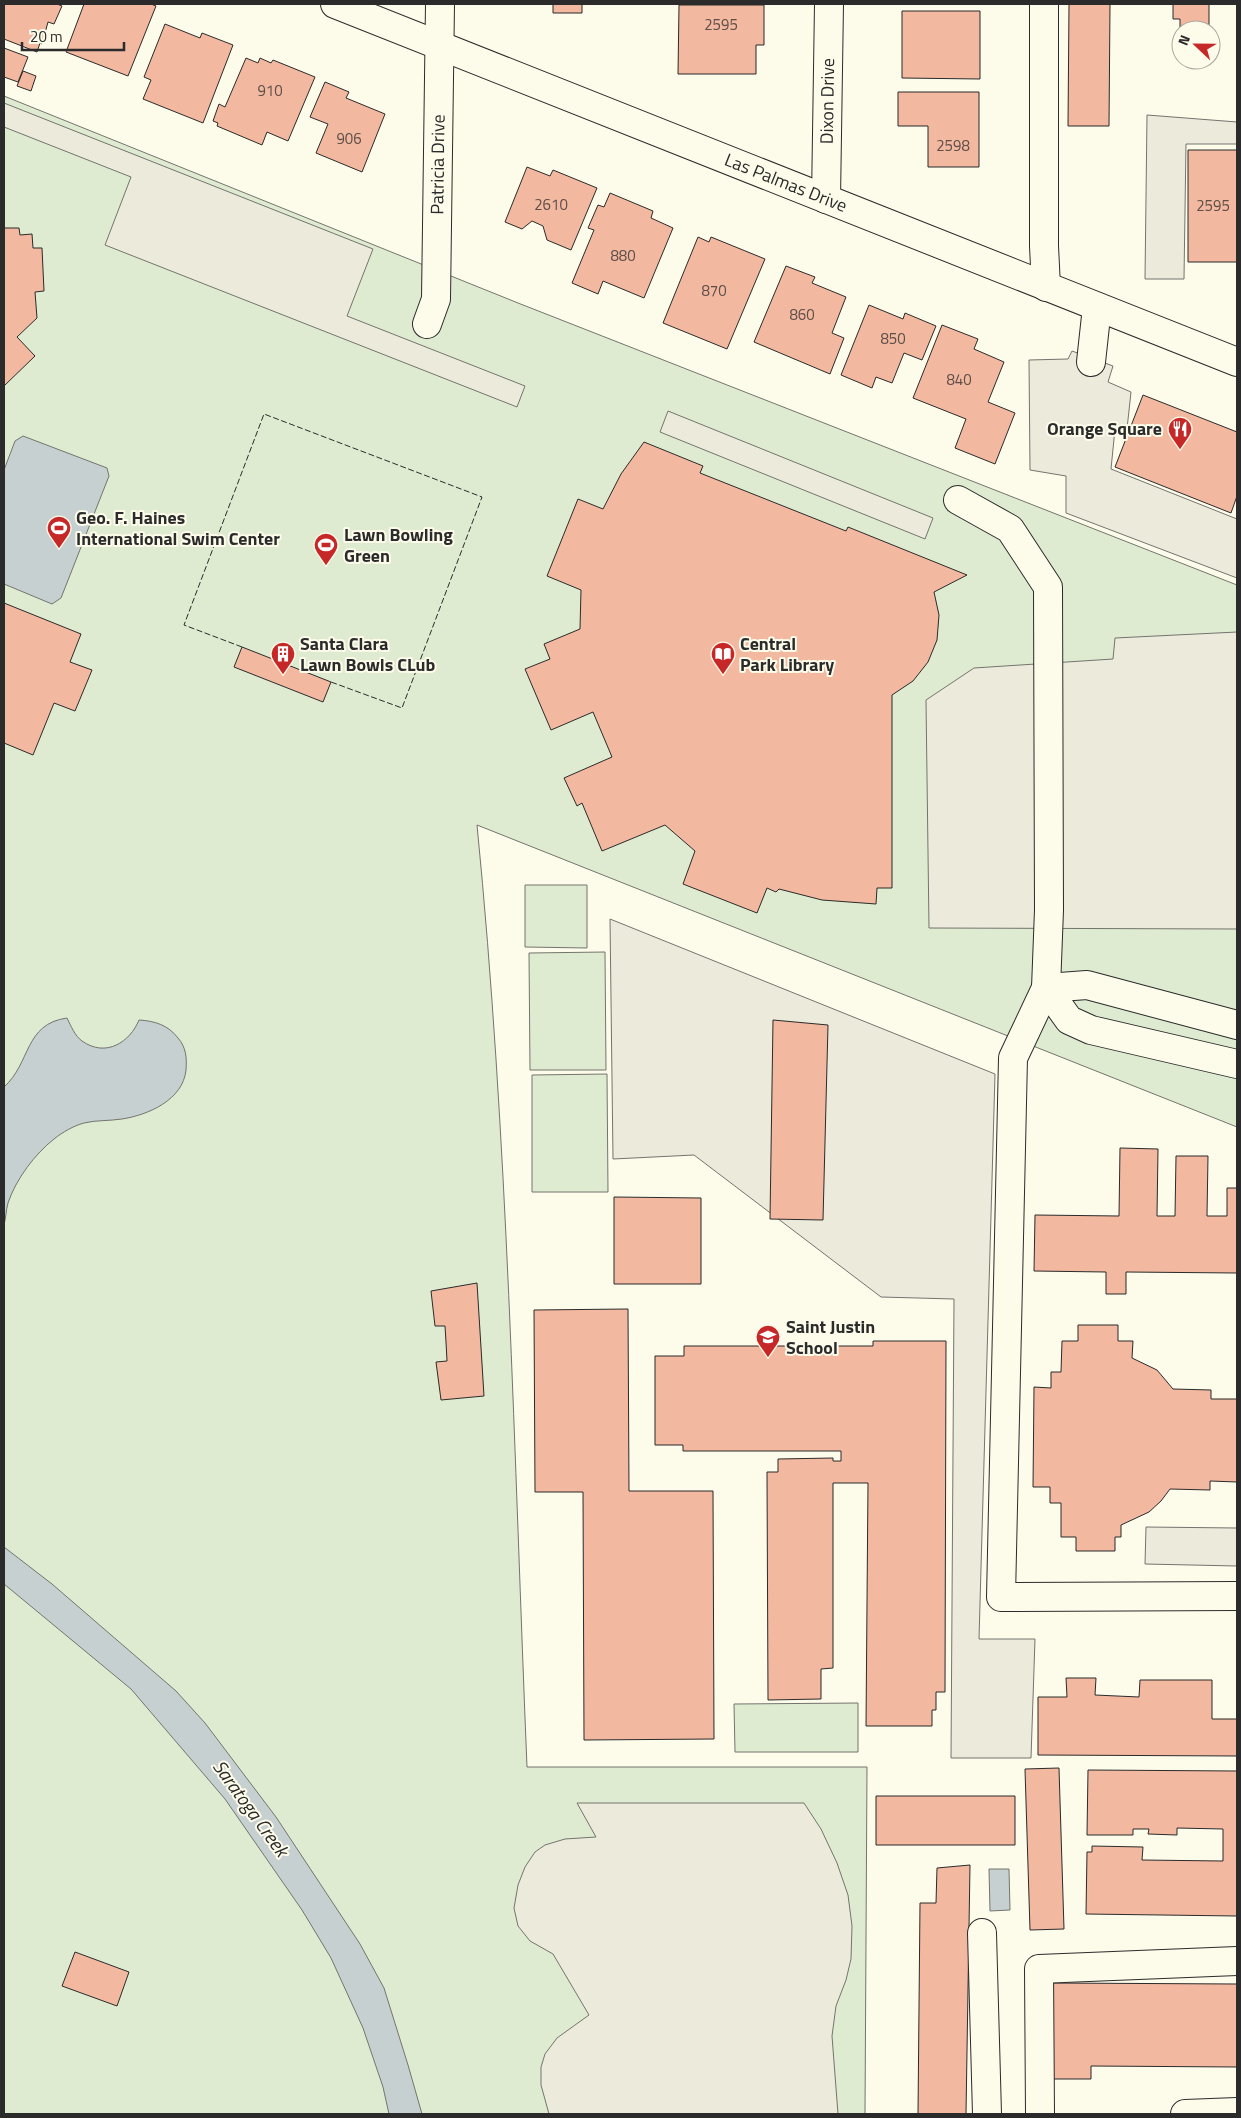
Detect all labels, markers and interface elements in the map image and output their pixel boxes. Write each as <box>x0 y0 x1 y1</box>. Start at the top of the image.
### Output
house number: 2595 <box>704 13 738 36</box>
scale bar <box>22 20 125 52</box>
north arrow <box>1171 20 1221 70</box>
text: 20 m <box>30 25 63 48</box>
text: N <box>1172 32 1195 48</box>
street label: Dixon Drive <box>813 58 841 144</box>
house number: 910 <box>257 79 283 102</box>
street label: Patricia Drive <box>423 114 452 215</box>
house number: 906 <box>336 127 362 150</box>
house number: 2598 <box>936 134 970 157</box>
street label: Las Palmas Drive <box>721 146 851 219</box>
house number: 2610 <box>534 193 568 216</box>
house number: 2595 <box>1196 194 1230 217</box>
house number: 880 <box>610 244 636 267</box>
house number: 870 <box>701 279 727 302</box>
house number: 860 <box>789 303 815 326</box>
house number: 850 <box>880 327 906 350</box>
house number: 840 <box>946 368 972 391</box>
place label: Orange Square <box>1047 415 1162 442</box>
restaurant icon: Orange Square <box>1167 416 1193 450</box>
place label: Geo. F. Haines International Swim Center <box>76 504 280 552</box>
sports icon: Geo. F. Haines International Swim Center <box>46 515 72 549</box>
place label: Lawn Bowling Green <box>344 521 453 569</box>
sports icon: Lawn Bowling Green <box>313 532 339 566</box>
place label: Santa Clara Lawn Bowls CLub <box>300 630 435 678</box>
place label: Central Park Library <box>740 630 834 678</box>
building icon: Santa Clara Lawn Bowls CLub <box>270 641 296 675</box>
library icon: Central Park Library <box>710 641 736 675</box>
place label: Saint Justin School <box>786 1313 875 1361</box>
school or university icon: Saint Justin School <box>755 1324 781 1358</box>
water label: Saratoga Creek <box>206 1753 298 1864</box>

